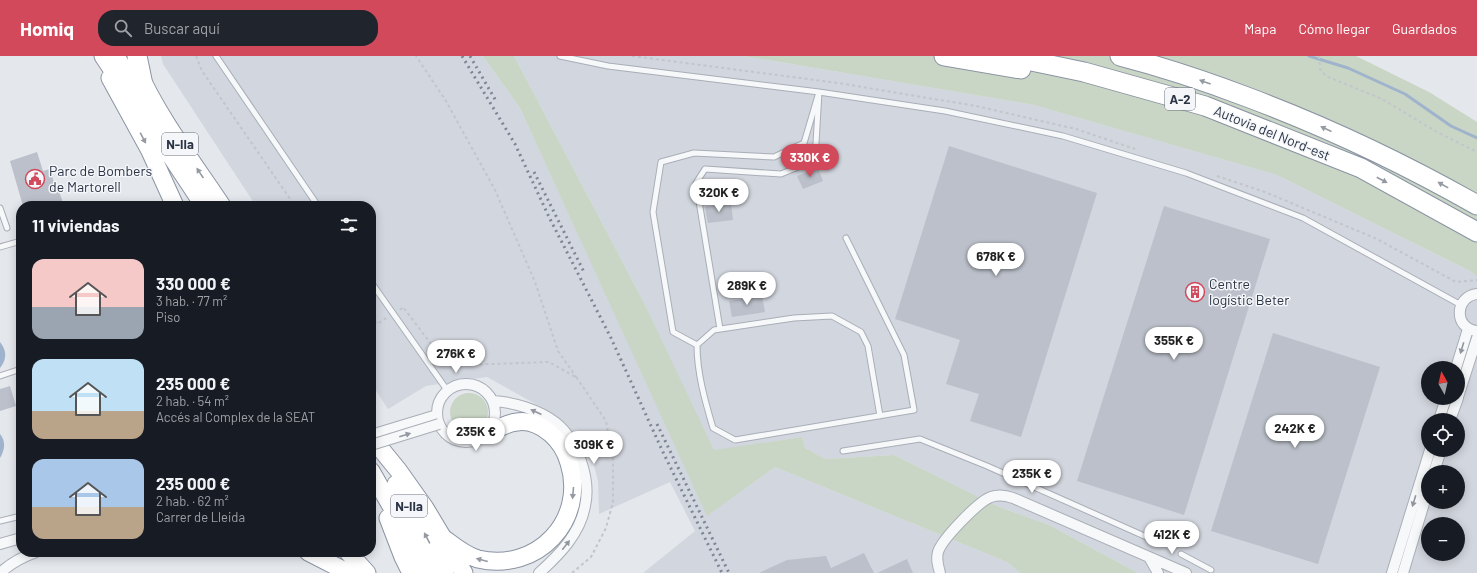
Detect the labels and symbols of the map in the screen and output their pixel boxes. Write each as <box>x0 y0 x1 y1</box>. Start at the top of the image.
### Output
one-way arrow <box>1199 78 1211 84</box>
road number: A-2 <box>1165 88 1195 110</box>
street label: Autovia del Nord-est <box>1212 101 1333 164</box>
one-way arrow <box>1320 126 1332 132</box>
one-way arrow <box>140 133 146 144</box>
road number: N-IIa <box>162 133 198 155</box>
pin: 330K € <box>777 144 843 178</box>
place label: Parc de Bombers de Martorell <box>49 162 152 195</box>
public building icon: Parc de Bombers de Martorell <box>24 168 46 190</box>
one-way arrow <box>196 168 204 179</box>
one-way arrow <box>1377 176 1388 183</box>
pin: 320K € <box>686 179 752 213</box>
one-way arrow <box>1437 182 1449 189</box>
pin: 678K € <box>963 243 1029 277</box>
pin: 289K € <box>714 272 780 306</box>
place label: Centre logístic Beter <box>1209 275 1289 308</box>
building icon: Centre logístic Beter <box>1184 281 1206 303</box>
pin: 355K € <box>1141 327 1207 361</box>
pin: 276K € <box>423 340 489 374</box>
one-way arrow <box>1459 343 1465 355</box>
north arrow <box>1421 361 1465 405</box>
one-way arrow <box>530 409 542 416</box>
pin: 242K € <box>1262 415 1328 449</box>
pin: 235K € <box>443 418 509 452</box>
pin: 309K € <box>561 431 627 465</box>
one-way arrow <box>399 432 411 438</box>
pin: 235K € <box>999 460 1065 494</box>
one-way arrow <box>570 487 577 499</box>
road number: N-IIa <box>391 495 427 517</box>
one-way arrow <box>1411 495 1417 507</box>
pin: 412K € <box>1139 521 1205 555</box>
one-way arrow <box>424 533 430 544</box>
one-way arrow <box>562 540 570 551</box>
one-way arrow <box>476 557 488 563</box>

